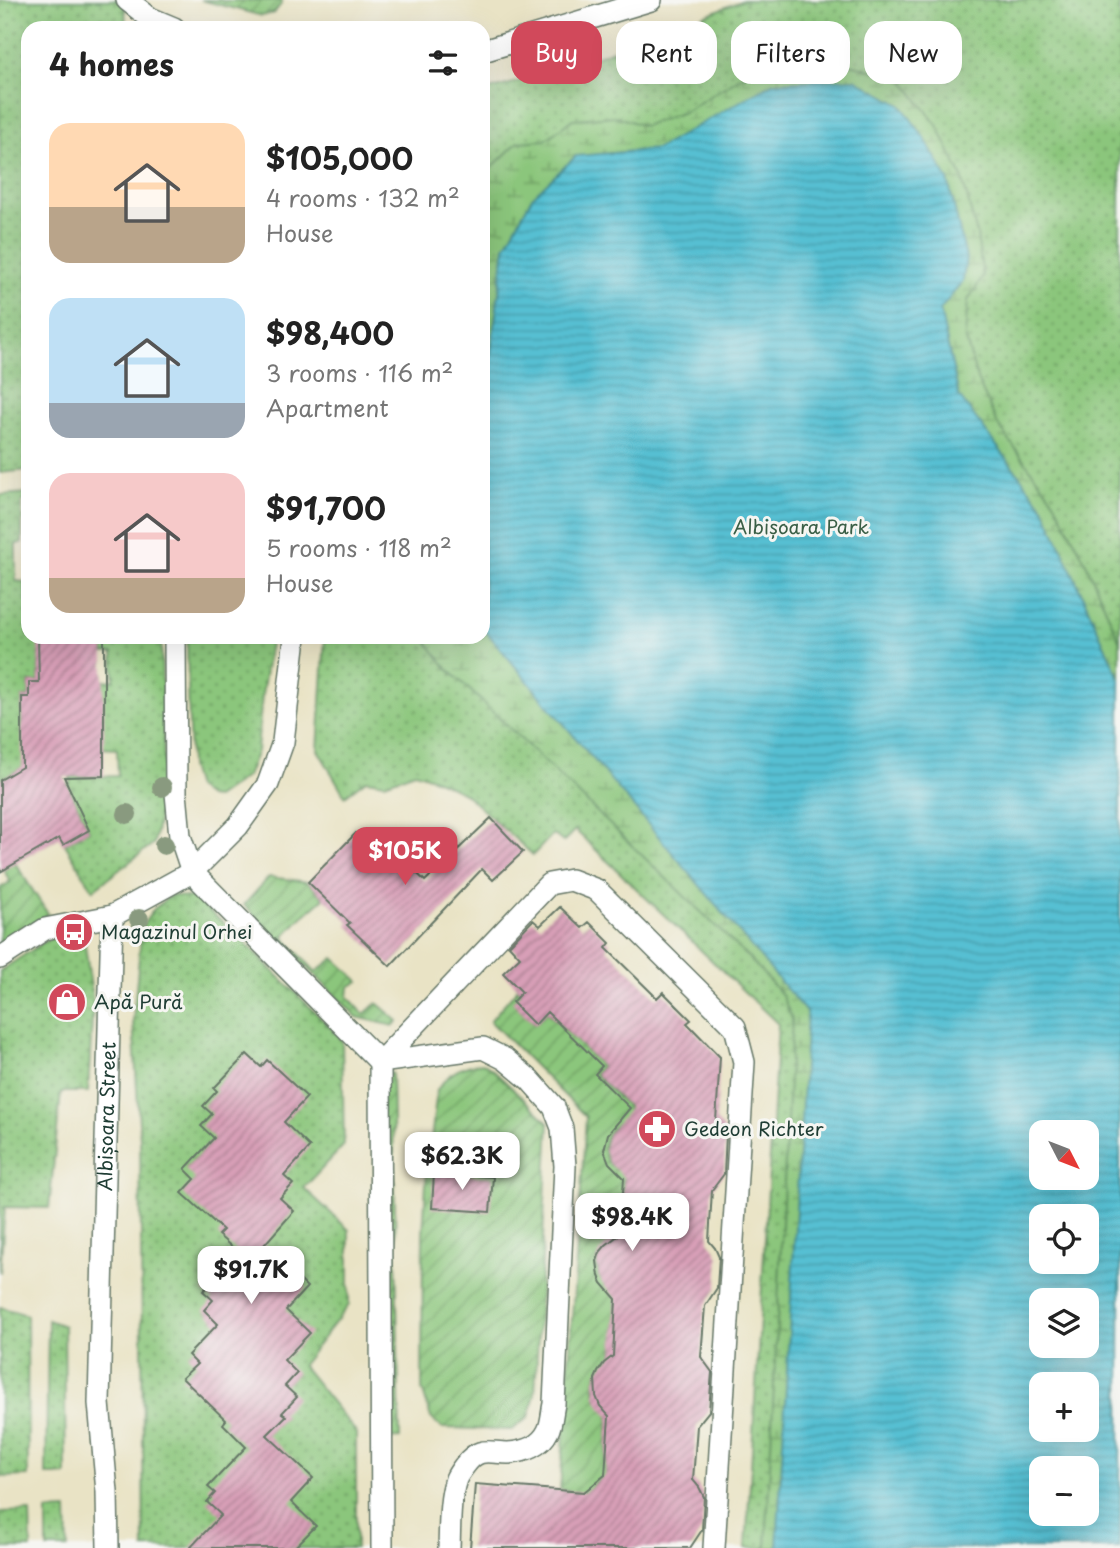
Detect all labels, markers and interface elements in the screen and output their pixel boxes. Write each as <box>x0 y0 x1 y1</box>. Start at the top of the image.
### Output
chip: Buy <box>511 21 602 84</box>
chip: Rent <box>616 21 717 84</box>
chip: Filters <box>731 21 850 84</box>
chip: New <box>864 21 962 84</box>
text: 4 homes <box>49 41 174 86</box>
icon: filters <box>424 44 462 82</box>
text: $105,000 <box>266 135 413 180</box>
icon: home <box>105 151 189 235</box>
text: 4 rooms · 132 m² <box>266 180 460 215</box>
text: House <box>266 215 333 250</box>
text: $98,400 <box>266 310 394 355</box>
icon: home <box>105 326 189 410</box>
text: 3 rooms · 116 m² <box>266 355 453 390</box>
text: Apartment <box>266 390 389 425</box>
text: $91,700 <box>266 485 386 530</box>
icon: home <box>105 501 189 585</box>
park label: Albișoara Park <box>733 512 870 540</box>
text: 5 rooms · 118 m² <box>266 530 452 565</box>
text: House <box>266 565 333 600</box>
pin: $105K <box>356 828 454 887</box>
text: $105K <box>368 832 442 867</box>
bus stop icon: Magazinul Orhei <box>53 911 95 953</box>
place label: Magazinul Orhei <box>101 917 252 945</box>
shop icon: Apă Pură <box>46 981 88 1023</box>
place label: Apă Pură <box>94 987 183 1015</box>
street label: Albișoara Street <box>90 1041 122 1191</box>
pharmacy icon: Gedeon Richter <box>636 1108 678 1150</box>
place label: Gedeon Richter <box>684 1114 824 1142</box>
north arrow <box>1029 1120 1099 1190</box>
map controls <box>1029 1120 1099 1526</box>
pin: $62.3K <box>405 1132 519 1192</box>
text: $62.3K <box>421 1137 503 1172</box>
pin: $98.4K <box>575 1194 689 1253</box>
text: $98.4K <box>591 1198 673 1233</box>
button: locate <box>1029 1204 1099 1274</box>
pin: $91.7K <box>194 1246 308 1306</box>
text: $91.7K <box>213 1251 289 1286</box>
button: layers <box>1029 1288 1099 1358</box>
button: + <box>1029 1372 1099 1442</box>
button: − <box>1029 1456 1099 1526</box>

